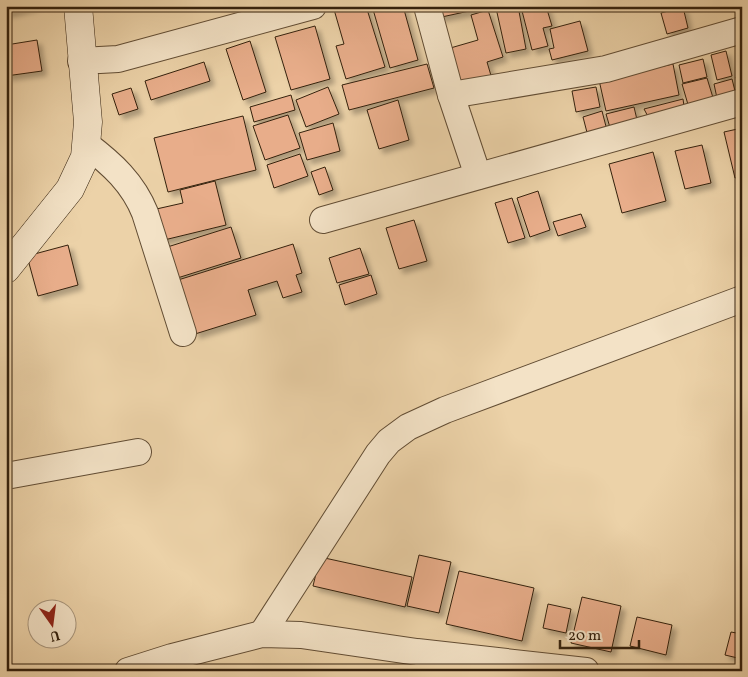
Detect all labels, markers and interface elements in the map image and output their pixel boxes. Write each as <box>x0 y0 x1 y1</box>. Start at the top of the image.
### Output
north arrow <box>28 600 78 650</box>
scale bar <box>560 617 639 649</box>
text: U <box>47 625 62 646</box>
text: 20 m <box>568 626 601 647</box>

